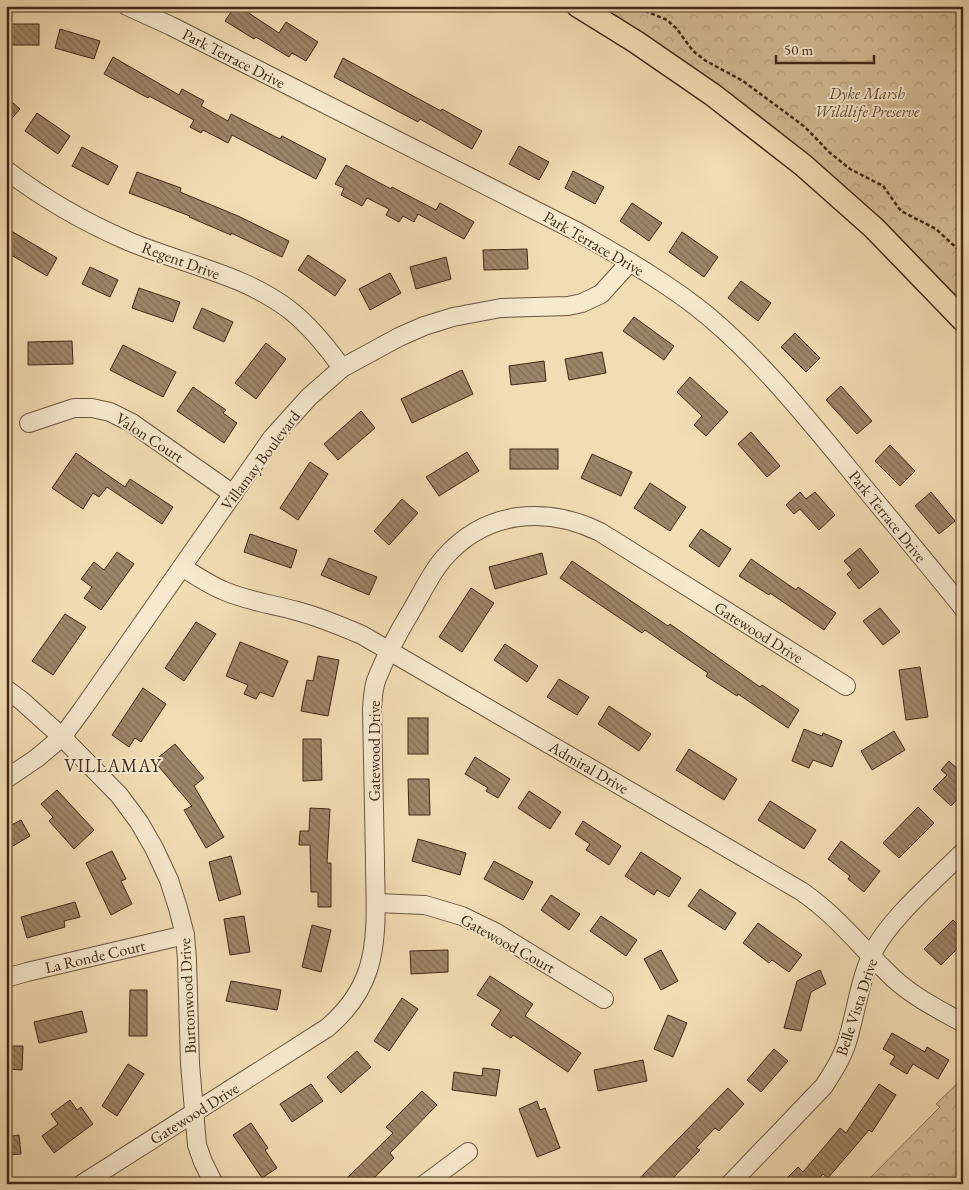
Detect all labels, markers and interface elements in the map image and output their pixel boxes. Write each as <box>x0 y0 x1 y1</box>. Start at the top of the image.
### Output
street label: Park Terrace Drive <box>179 24 289 93</box>
scale bar <box>776 32 874 64</box>
text: 50 m <box>784 40 813 59</box>
park label: Dyke Marsh Wildlife Preserve <box>814 83 920 122</box>
street label: Park Terrace Drive <box>540 206 648 281</box>
street label: Regent Drive <box>139 237 223 284</box>
street label: Villamay Boulevard <box>216 405 305 514</box>
street label: Valon Court <box>112 408 188 467</box>
street label: Park Terrace Drive <box>844 466 931 567</box>
street label: Gatewood Drive <box>710 597 807 668</box>
street label: Gatewood Drive <box>364 700 385 802</box>
street label: Admiral Drive <box>544 736 632 799</box>
district label: VILLAMAY <box>64 754 162 777</box>
street label: Gatewood Court <box>457 909 559 978</box>
street label: La Ronde Court <box>43 935 147 978</box>
street label: Burtonwood Drive <box>174 937 201 1054</box>
street label: Belle Vista Drive <box>831 956 882 1058</box>
street label: Gatewood Drive <box>146 1078 243 1149</box>

